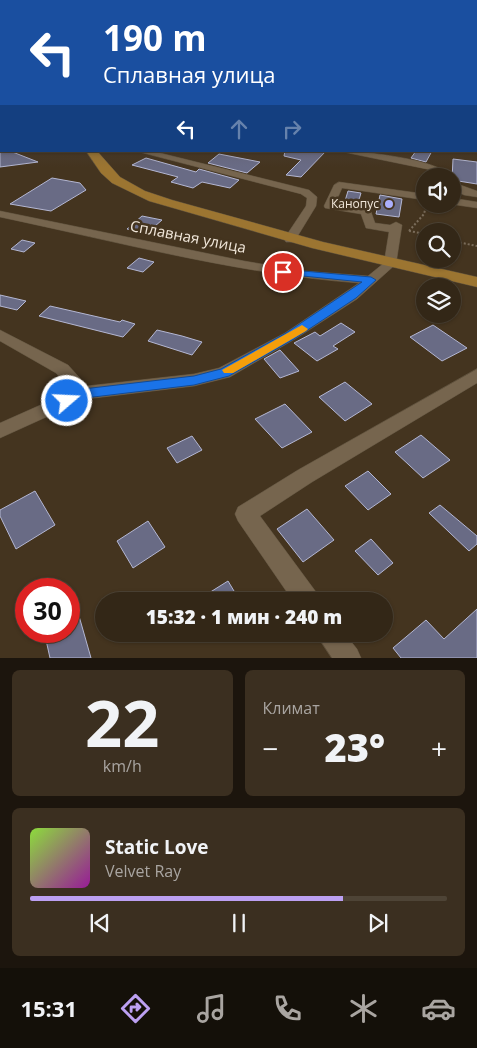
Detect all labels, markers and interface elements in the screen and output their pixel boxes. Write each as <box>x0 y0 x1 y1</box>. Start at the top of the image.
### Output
text: 190 m <box>103 14 207 61</box>
icon: left <box>20 20 85 85</box>
text: Сплавная улица <box>103 59 276 89</box>
icon: left <box>172 115 200 143</box>
icon: ahead <box>225 115 253 143</box>
icon: right <box>278 115 306 143</box>
map controls <box>416 168 461 323</box>
button: sound <box>416 168 461 213</box>
place label: Канопус <box>331 195 379 212</box>
marker: Канопус <box>383 198 395 210</box>
street label: Сплавная улица <box>129 215 248 257</box>
button: search <box>416 223 461 268</box>
pin <box>262 251 304 293</box>
icon: arrive <box>269 258 297 286</box>
button: layers <box>416 278 461 323</box>
position arrow <box>40 374 92 426</box>
speed limit sign: 30 <box>15 578 80 643</box>
text: 15:32 · 1 мин · 240 m <box>146 604 342 630</box>
text: 22 <box>85 678 159 766</box>
text: Климат <box>263 697 320 719</box>
text: 23° <box>324 721 385 773</box>
text: − <box>263 729 279 767</box>
text: + <box>431 729 447 767</box>
text: km/h <box>103 755 142 777</box>
text: Static Love <box>105 834 208 860</box>
text: Velvet Ray <box>105 860 181 882</box>
icon: previous <box>86 909 114 937</box>
icon: pause <box>225 909 253 937</box>
icon: next <box>364 909 392 937</box>
icon: directions <box>118 991 153 1026</box>
icon: music <box>194 991 229 1026</box>
icon: phone <box>270 991 305 1026</box>
icon: climate <box>346 991 381 1026</box>
icon: car <box>421 991 456 1026</box>
text: 15:31 <box>20 993 77 1023</box>

